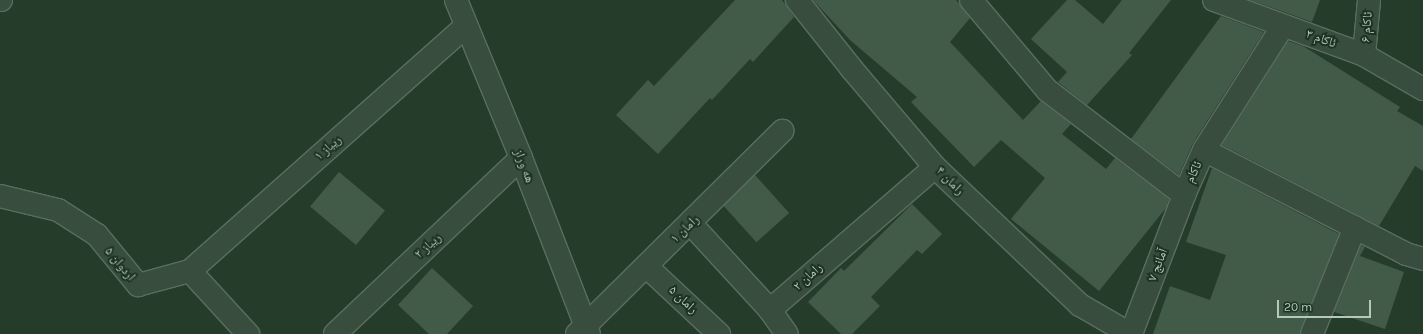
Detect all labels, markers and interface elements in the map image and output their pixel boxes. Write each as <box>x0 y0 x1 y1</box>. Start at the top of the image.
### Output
street label: ئاکام ۶ <box>1358 11 1376 43</box>
street label: ئاکام ۳ <box>1304 26 1338 52</box>
street label: ریباز ۱ <box>311 132 345 164</box>
street label: هه وراز <box>510 147 538 185</box>
street label: ئاکام <box>1182 159 1206 185</box>
street label: رامان ۴ <box>932 164 968 198</box>
street label: رامان ۱ <box>667 212 703 246</box>
street label: ریباز ۲ <box>412 230 444 262</box>
street label: اردوان ۵ <box>101 244 139 284</box>
street label: آمانج ۷ <box>1145 247 1171 283</box>
street label: رامان ۲ <box>790 260 826 294</box>
street label: رامان ۵ <box>665 283 701 317</box>
scale bar <box>1279 292 1373 318</box>
text: 20 m <box>1284 300 1312 314</box>

